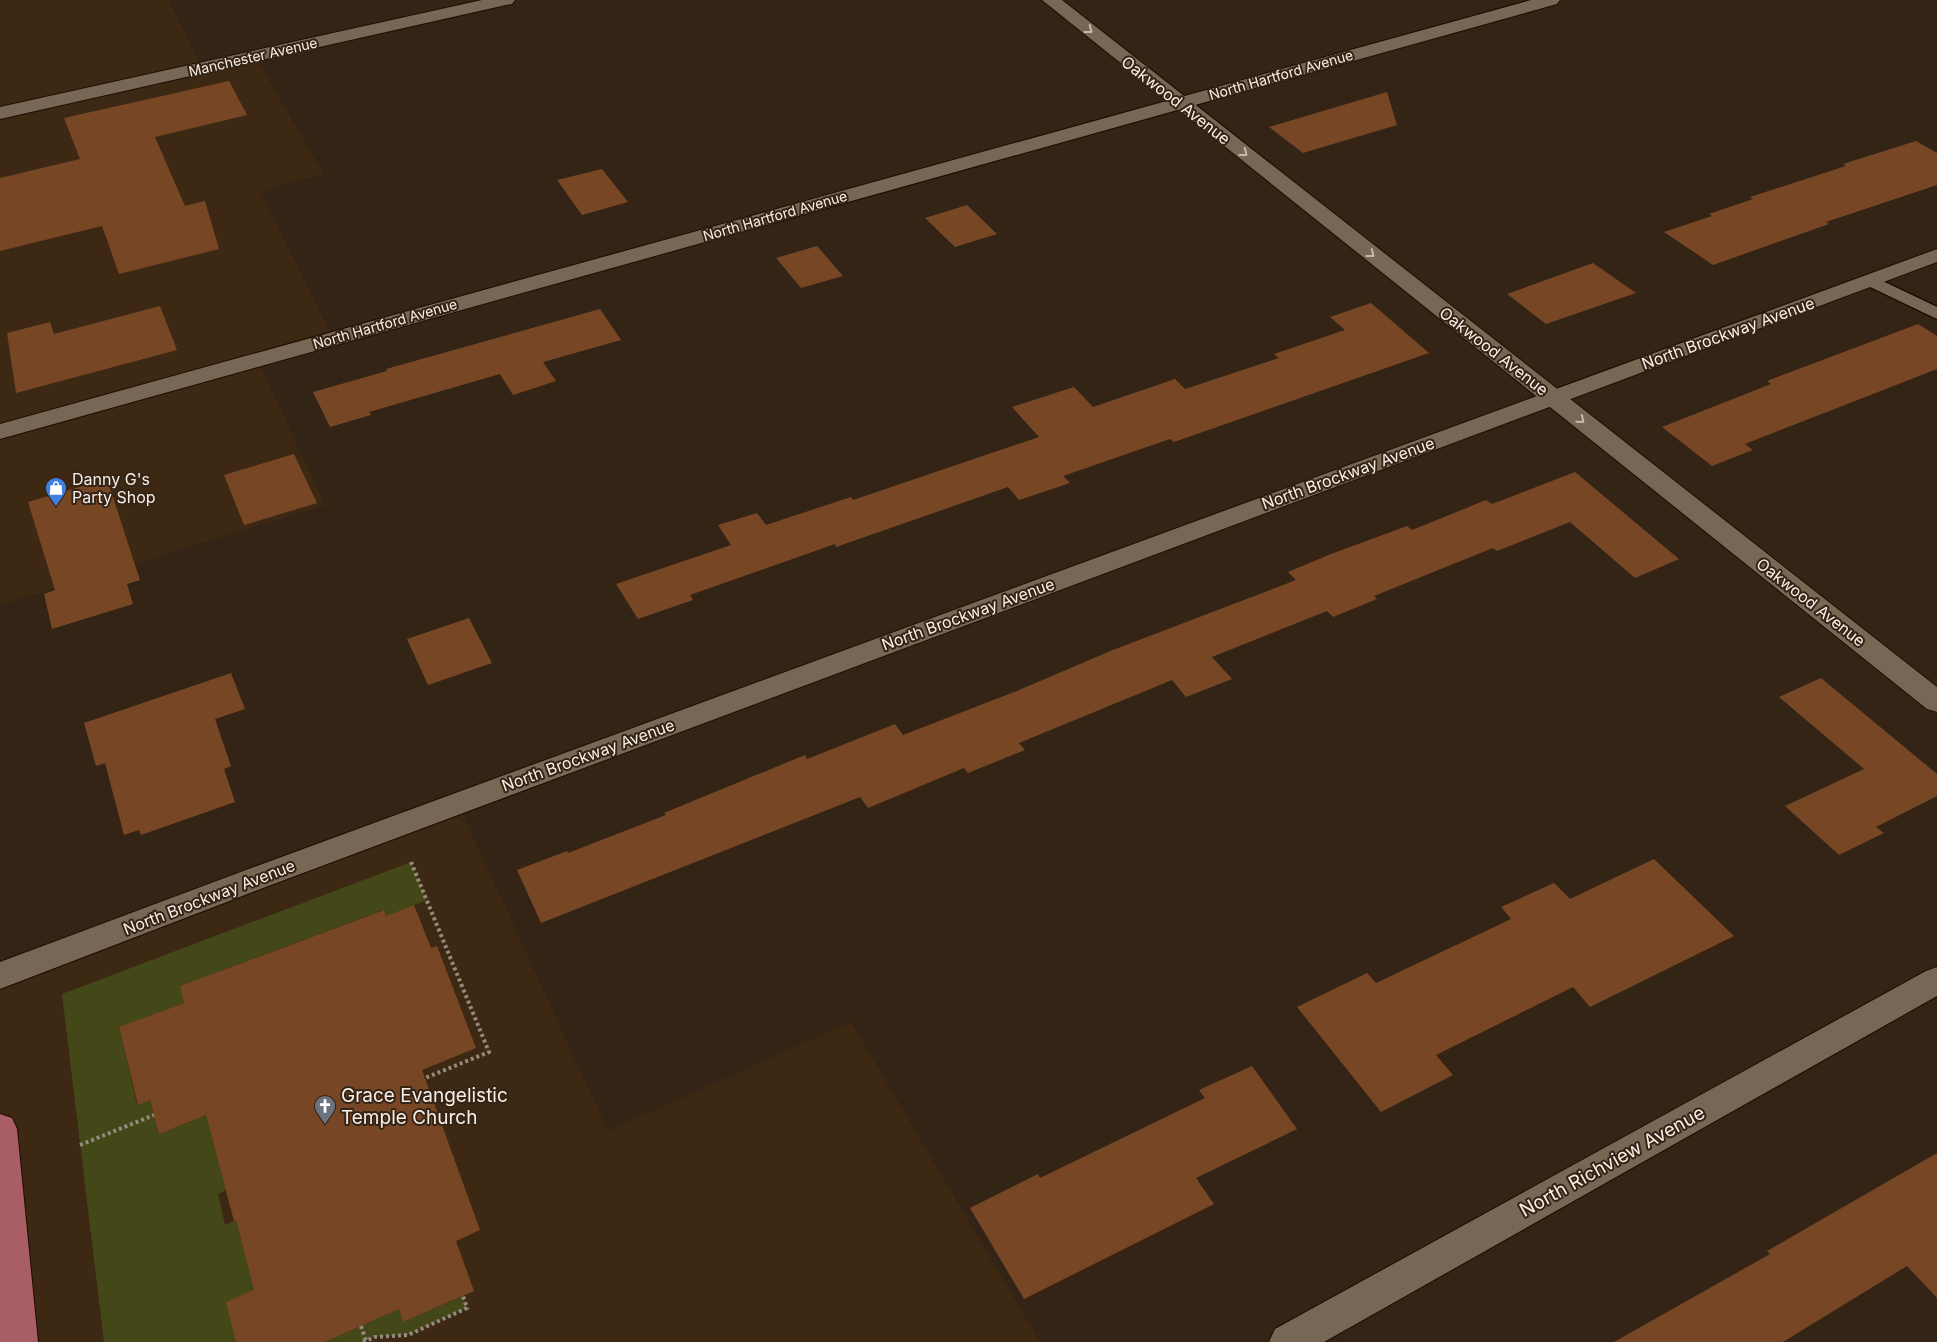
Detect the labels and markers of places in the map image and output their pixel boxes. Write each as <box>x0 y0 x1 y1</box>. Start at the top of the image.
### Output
place label: Danny G's Party Shop <box>72 469 156 507</box>
shop icon: Danny G's Party Shop <box>44 476 68 507</box>
place label: Grace Evangelistic Temple Church <box>341 1084 508 1129</box>
church icon: Grace Evangelistic Temple Church <box>313 1094 337 1125</box>

